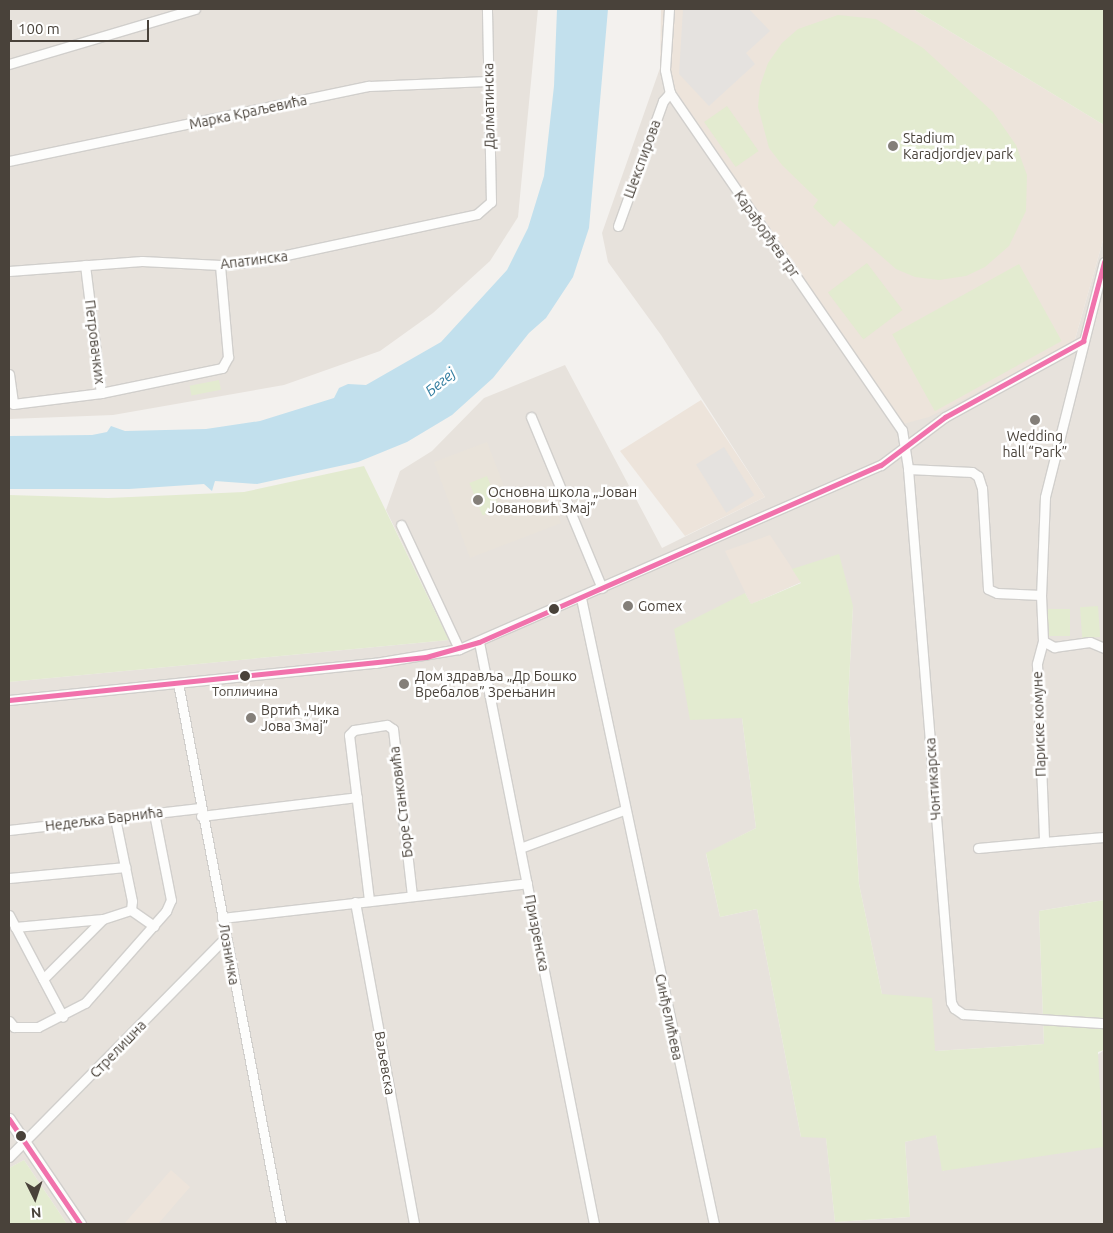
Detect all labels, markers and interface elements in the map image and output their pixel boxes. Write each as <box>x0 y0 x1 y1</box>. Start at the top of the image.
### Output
scale bar <box>12 10 151 42</box>
text: 100 m <box>18 20 60 37</box>
street label: Далматинска <box>480 63 498 149</box>
street label: Марка Краљевића <box>188 91 308 133</box>
street label: Шекспирова <box>620 117 664 201</box>
place label: Stadium Karadjordjev park <box>903 130 1013 162</box>
marker: Stadium Karadjordjev park <box>887 140 899 152</box>
street label: Карађорђев трг <box>731 187 803 281</box>
street label: Апатинска <box>219 248 289 272</box>
street label: Петровачких <box>81 299 109 385</box>
water label: Бегеј <box>421 364 459 400</box>
marker: Wedding hall “Park” <box>1029 414 1041 426</box>
place label: Wedding hall “Park” <box>1003 428 1067 461</box>
place label: Основна школа „Јован Јовановић Змај” <box>488 484 637 516</box>
marker: Основна школа „Јован Јовановић Змај” <box>472 494 484 506</box>
place label: Gomex <box>638 598 682 614</box>
marker: Gomex <box>622 600 634 612</box>
unlabelled marker <box>549 604 559 614</box>
place label: Дом здравља „Др Бошко Вребалов” Зрењанин <box>415 668 577 700</box>
marker: Топличина <box>240 671 250 681</box>
street label: Париске комуне <box>1029 671 1049 777</box>
marker: Дом здравља „Др Бошко Вребалов” Зрењанин <box>397 677 411 691</box>
place label: Топличина <box>212 683 278 699</box>
place label: Вртић „Чика Јова Змај” <box>261 702 339 734</box>
marker: Вртић „Чика Јова Змај” <box>245 712 257 724</box>
street label: Чонтикарска <box>922 737 944 821</box>
street label: Боре Станковића <box>386 745 416 859</box>
street label: Недељка Барнића <box>44 803 164 835</box>
street label: Призренска <box>521 893 553 973</box>
street label: Лозничка <box>215 922 243 986</box>
street label: Синђелићева <box>652 972 686 1062</box>
street label: Стрелишна <box>86 1017 150 1081</box>
street label: Ваљевска <box>371 1030 399 1096</box>
unlabelled marker <box>16 1131 26 1141</box>
north arrow <box>10 1173 60 1223</box>
text: N <box>30 1205 42 1221</box>

